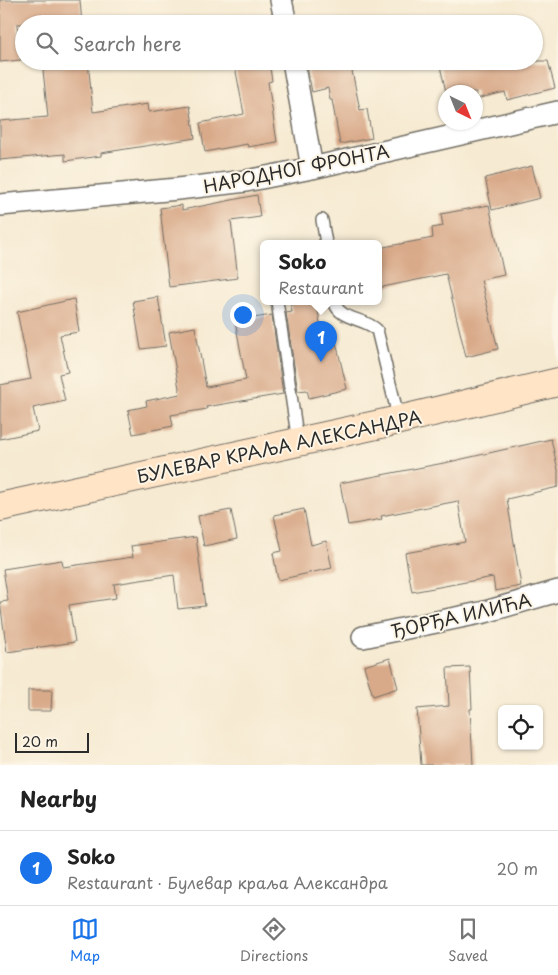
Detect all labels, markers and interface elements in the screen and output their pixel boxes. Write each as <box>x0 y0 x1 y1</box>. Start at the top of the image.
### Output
search box <box>15 15 543 70</box>
icon: search <box>33 29 61 57</box>
text: Search here <box>73 29 182 57</box>
north arrow <box>438 85 483 130</box>
street label: НАРОДНОГ ФРОНТА <box>201 137 392 199</box>
popup <box>260 240 382 305</box>
text: Soko <box>278 247 326 275</box>
text: Restaurant <box>278 275 364 299</box>
your location <box>230 302 256 328</box>
pin: 1 <box>305 321 337 362</box>
street label: БУЛЕВАР КРАЉА АЛЕКСАНДРА <box>134 403 424 489</box>
street label: ЂОРЂА ИЛИЋА <box>388 586 534 644</box>
map controls <box>498 705 543 750</box>
button: locate <box>498 705 543 750</box>
scale bar <box>15 730 89 753</box>
text: 20 m <box>22 731 58 752</box>
text: Nearby <box>20 782 97 814</box>
text: Soko <box>67 842 115 870</box>
text: 1 <box>32 856 40 880</box>
text: 20 m <box>497 856 538 880</box>
text: Restaurant · Булевар краља Александра <box>67 870 388 894</box>
tab: Map <box>70 915 100 966</box>
tab: Directions <box>240 915 308 966</box>
tab: Saved <box>448 915 488 966</box>

